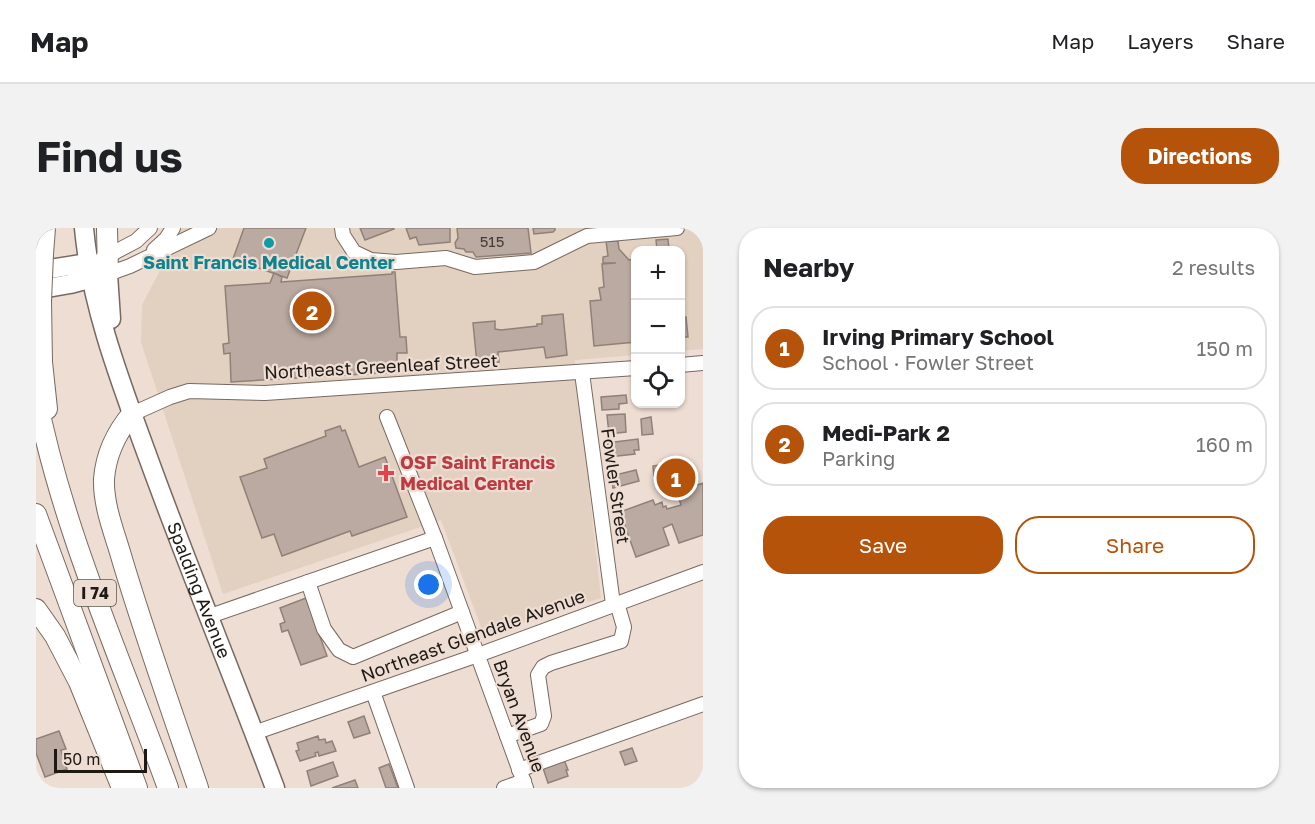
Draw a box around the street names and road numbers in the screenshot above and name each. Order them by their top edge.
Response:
street label: Northeast Greenleaf Street [264,349,498,383]
street label: Fowler Street [597,427,635,545]
street label: Spalding Avenue [163,519,236,661]
road number: I 74 [74,580,116,606]
street label: Northeast Glendale Avenue [358,584,588,686]
street label: Bryan Avenue [489,656,551,775]

